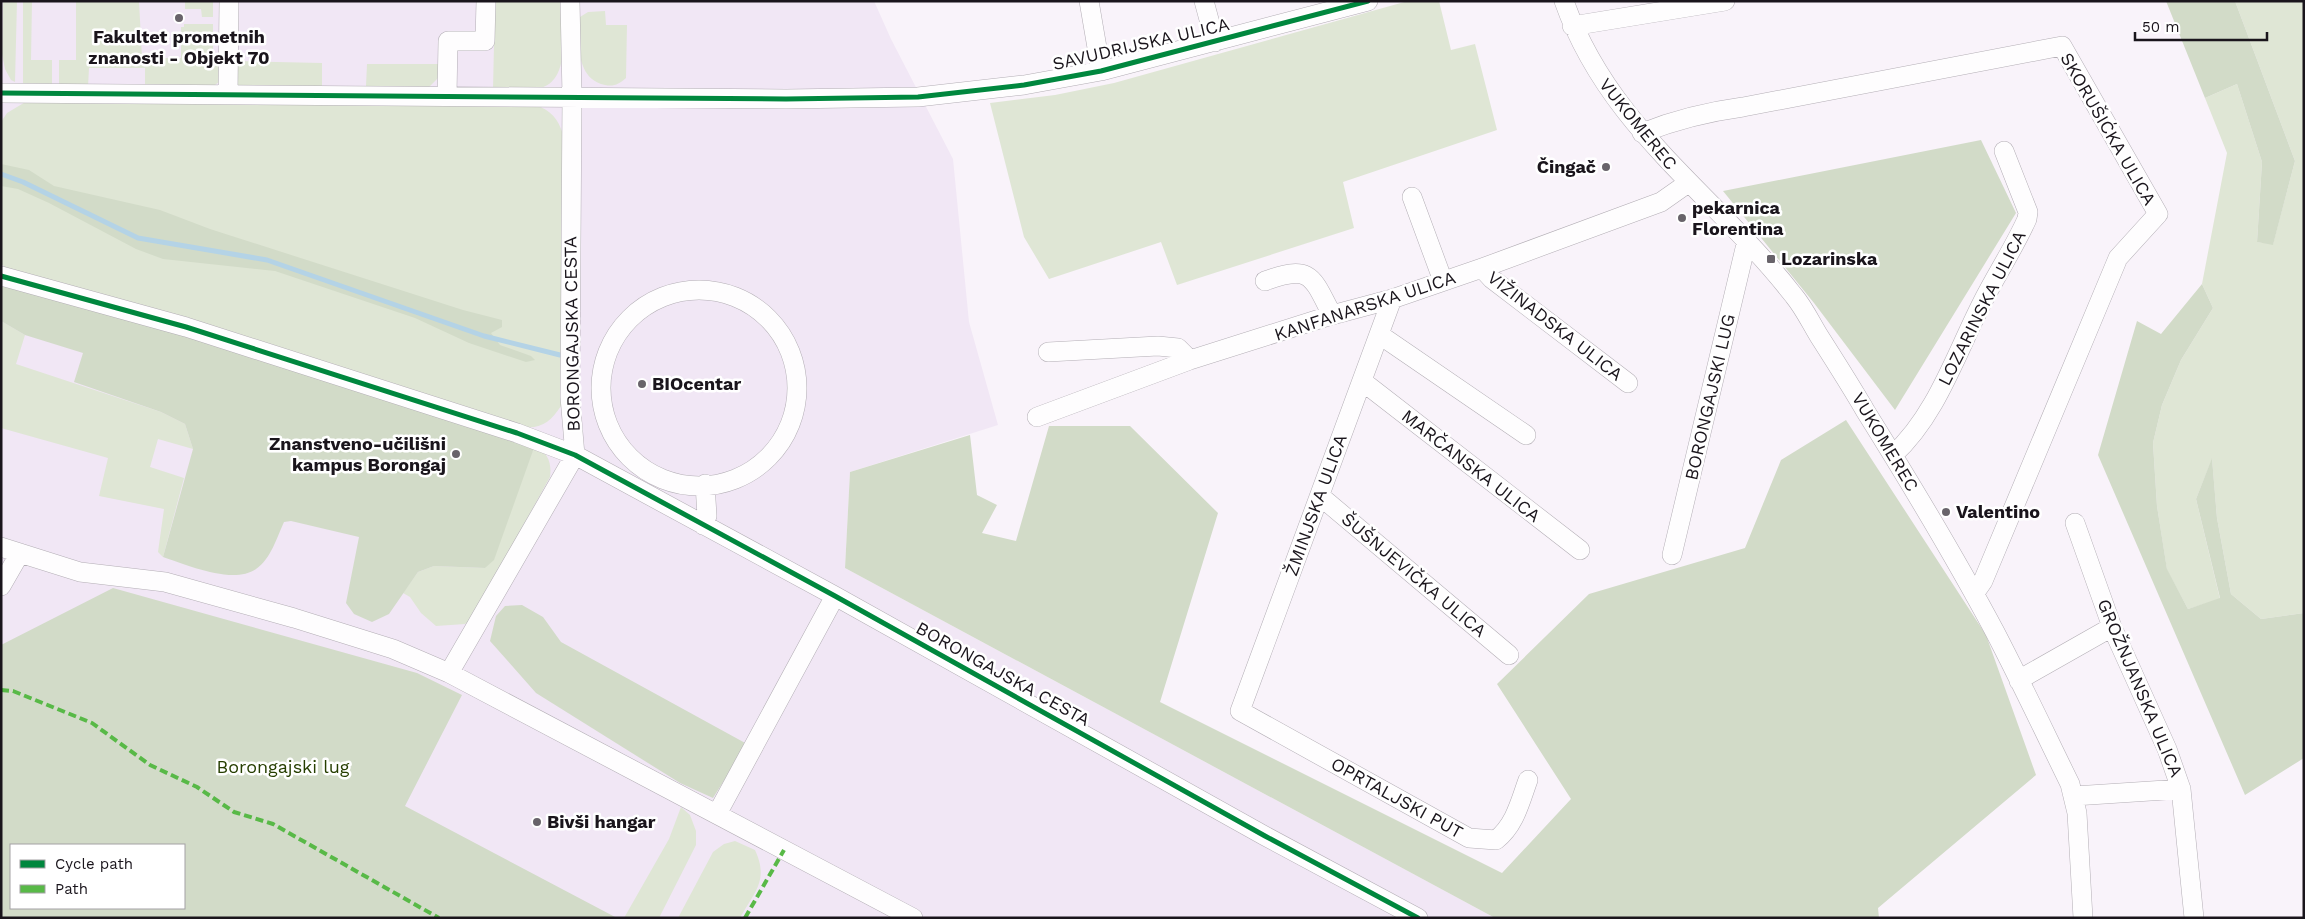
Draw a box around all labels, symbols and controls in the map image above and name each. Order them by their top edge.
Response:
scale bar [2135,10,2268,42]
marker: Fakultet prometnih znanosti - Objekt 70 [173,12,185,24]
street label: SAVUDRIJSKA ULICA [1050,13,1231,74]
text: 50 m [2142,18,2179,36]
place label: Fakultet prometnih znanosti - Objekt 70 [88,26,270,68]
street label: SKORUŠIĆKA ULICA [2056,49,2161,209]
street label: VUKOMEREC [1595,74,1682,174]
place label: Čingač [1537,156,1596,177]
marker: Čingač [1600,161,1612,173]
place label: pekarnica Florentina [1692,197,1784,239]
marker: pekarnica Florentina [1676,212,1688,224]
street label: LOZARINSKA ULICA [1933,227,2030,389]
street label: BORONGAJSKA CESTA [559,236,584,432]
place label: Lozarinska [1781,248,1878,269]
marker: Lozarinska [1765,253,1777,265]
street label: KANFANARSKA ULICA [1272,266,1458,345]
street label: VIŽINADSKA ULICA [1484,266,1627,385]
street label: BORONGAJSKI LUG [1680,312,1739,482]
place label: BIOcentar [652,373,741,394]
marker: BIOcentar [636,378,648,390]
street label: VUKOMEREC [1848,389,1923,495]
street label: MARČANSKA ULICA [1398,405,1545,526]
street label: ŽMINJSKA ULICA [1280,431,1351,579]
place label: Znanstveno-učilišni kampus Borongaj [269,433,446,475]
marker: Znanstveno-učilišni kampus Borongaj [450,448,462,460]
place label: Valentino [1956,501,2040,522]
marker: Valentino [1940,506,1952,518]
street label: ŠUŠNJEVIČKA ULICA [1338,508,1491,641]
street label: GROŽNJANSKA ULICA [2093,596,2188,780]
street label: BORONGAJSKA CESTA [913,617,1094,730]
street label: OPRTALJSKI PUT [1328,753,1467,843]
park label: Borongajski lug [217,756,350,777]
place label: Bivši hangar [547,811,656,832]
marker: Bivši hangar [531,816,543,828]
legend [10,844,185,909]
text: Cycle path [55,855,133,873]
text: Path [55,880,88,898]

